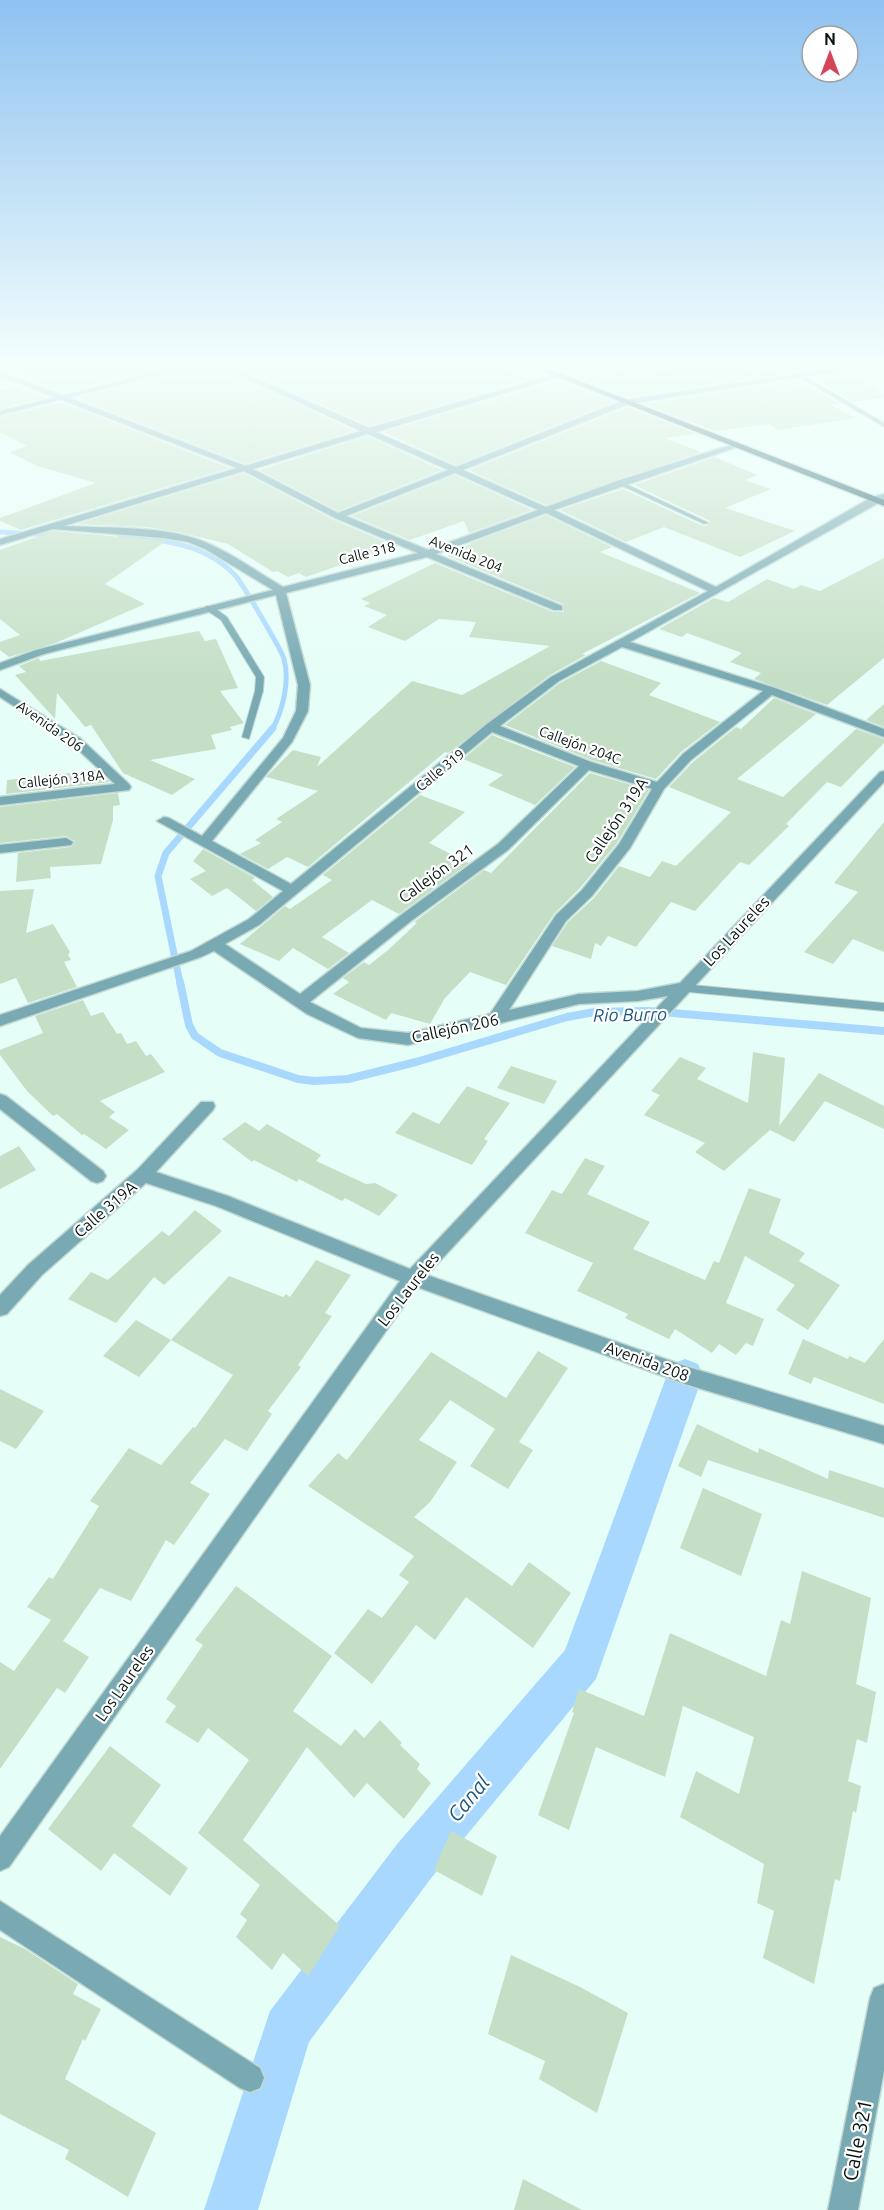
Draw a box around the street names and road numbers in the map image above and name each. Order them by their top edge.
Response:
street label: Avenida 204 [427,532,505,576]
street label: Calle 318 [337,538,397,568]
street label: Avenida 206 [14,697,86,755]
street label: Callejón 204C [537,723,623,767]
street label: Calle 319 [413,746,467,794]
street label: Callejón 318A [17,767,105,791]
street label: Callejón 319A [581,774,651,866]
street label: Callejón 321 [395,840,477,906]
street label: Los Laureles [699,892,773,969]
street label: Callejón 206 [410,1010,500,1046]
street label: Calle 319A [70,1177,140,1241]
street label: Los Laureles [374,1249,442,1329]
street label: Avenida 208 [603,1337,691,1385]
street label: Los Laureles [91,1642,157,1724]
street label: Calle 321 [838,2097,876,2183]

